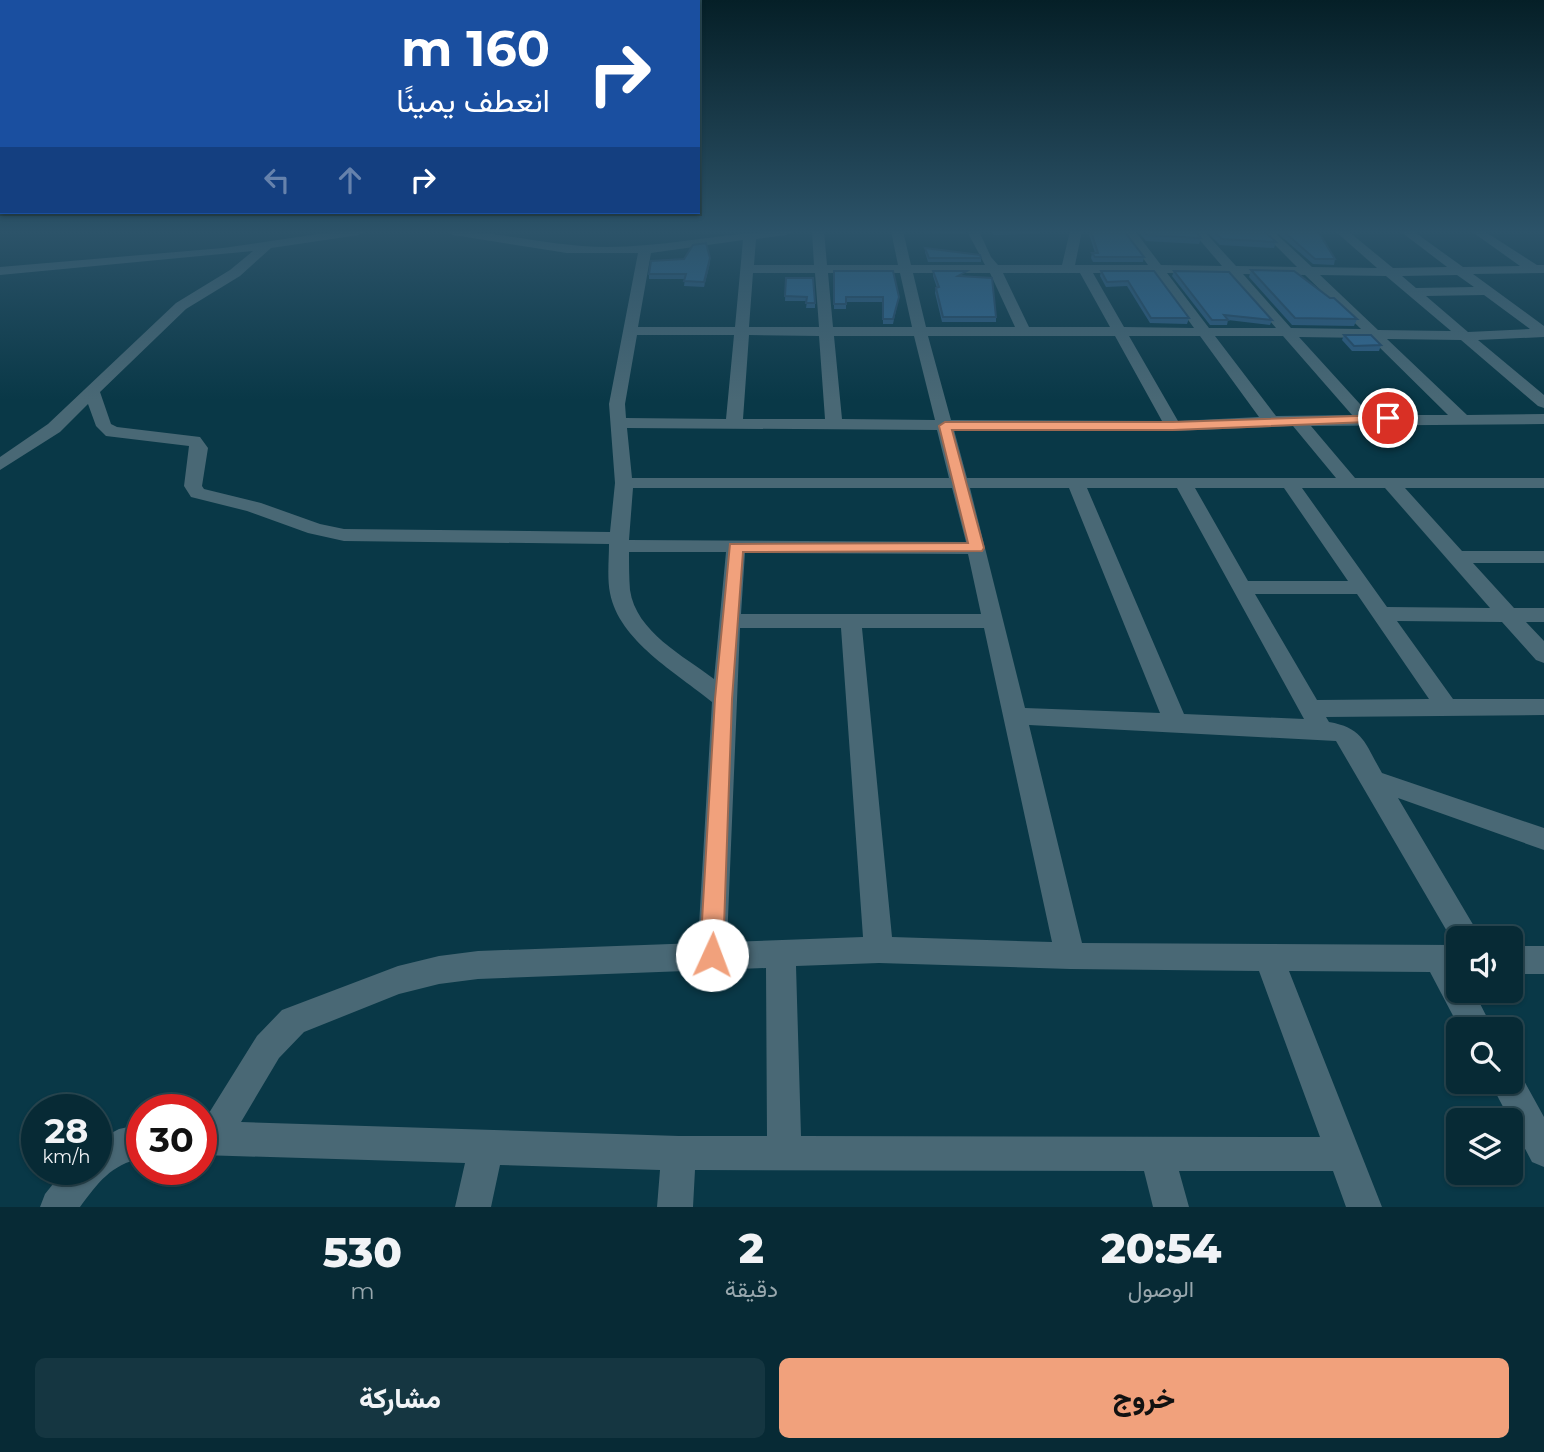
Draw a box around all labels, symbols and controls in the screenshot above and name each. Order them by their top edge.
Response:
text: 160 m [401,19,550,78]
icon: right [574,28,665,119]
text: انعطف يمينًا [396,81,550,120]
icon: left [258,161,296,199]
icon: ahead [331,161,369,199]
icon: right [404,161,442,199]
pin [1358,388,1418,448]
icon: arrive [1369,399,1407,437]
position arrow [675,918,749,992]
map controls [1446,926,1523,1185]
button: sound [1446,926,1523,1003]
button: search [1446,1017,1523,1094]
speed limit sign: 30 [126,1094,217,1185]
button: layers [1446,1108,1523,1185]
text: 28 [45,1109,88,1152]
text: km/h [42,1146,91,1168]
text: 2 [739,1222,764,1274]
text: 20:54 [1101,1222,1221,1274]
text: 530 [323,1226,402,1278]
text: دقيقة [725,1275,778,1303]
text: الوصول [1128,1275,1194,1303]
text: m [350,1277,375,1305]
button: مشاركة [35,1358,765,1438]
button: خروج [779,1358,1509,1438]

